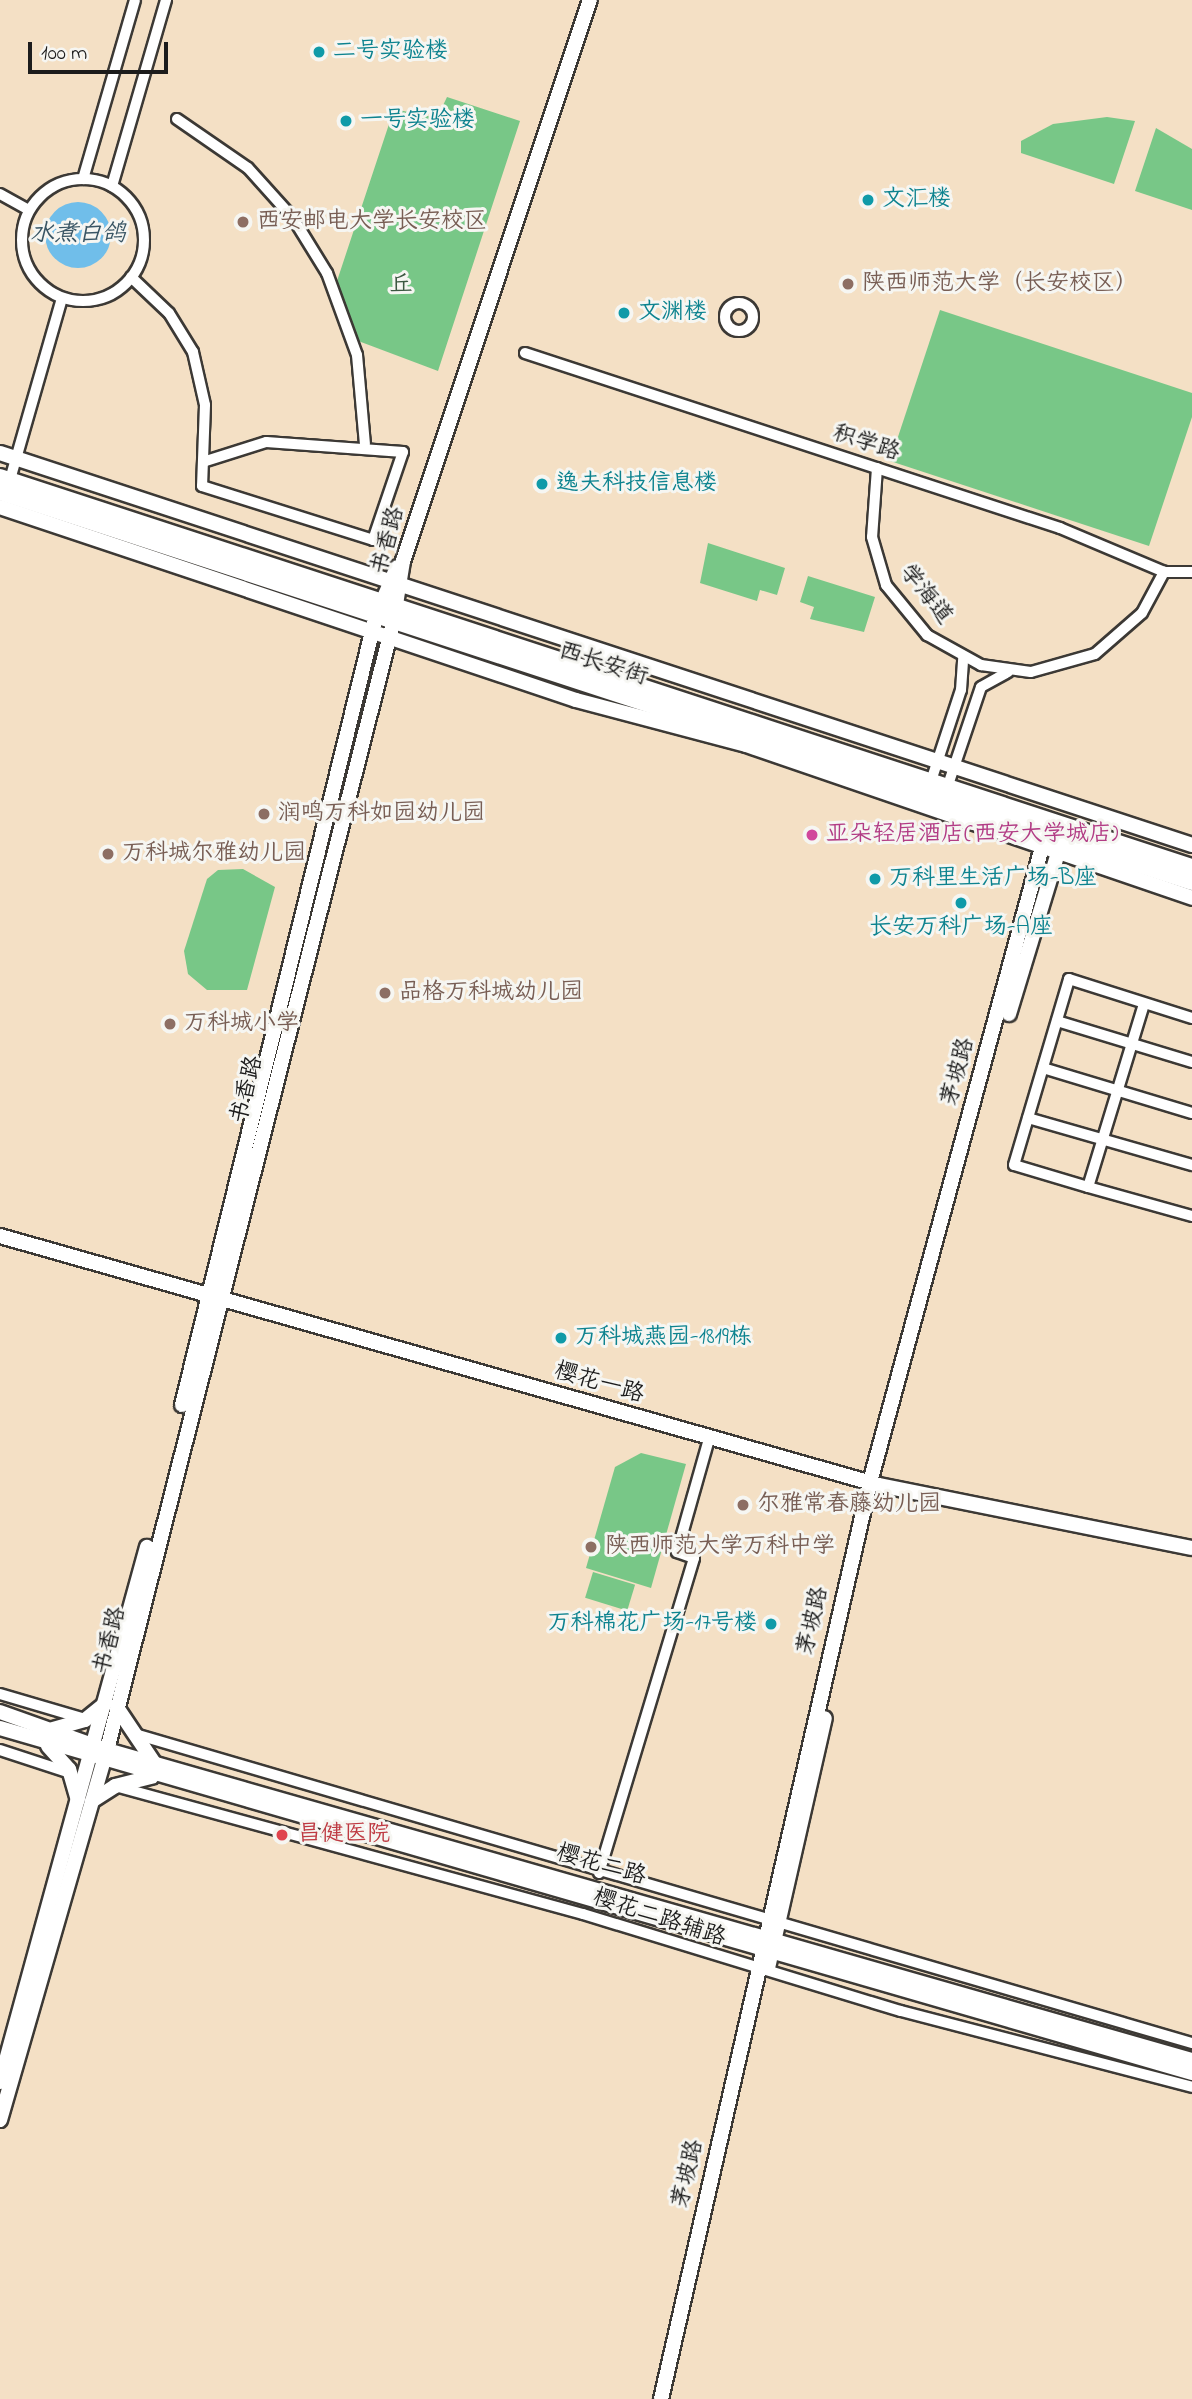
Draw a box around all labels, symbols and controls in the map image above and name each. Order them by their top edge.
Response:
scale bar [32,28,172,72]
place label: 二号实验楼 [333,38,448,66]
text: 100 m [41,39,87,69]
marker: 二号实验楼 [311,44,327,60]
place label: 一号实验楼 [360,107,475,135]
marker: 一号实验楼 [338,113,354,129]
place label: 文汇楼 [882,186,951,214]
marker: 文汇楼 [860,192,876,208]
place label: 西安邮电大学长安校区 [257,208,487,236]
marker: 西安邮电大学长安校区 [235,214,251,230]
water label: 水煮白鸽 [30,221,126,249]
place label: 陕西师范大学（长安校区） [862,270,1138,298]
park label: 丘 [390,272,412,300]
marker: 陕西师范大学（长安校区） [840,276,856,292]
place label: 文渊楼 [638,299,707,327]
marker: 文渊楼 [616,305,632,321]
street label: 积学路 [829,420,903,468]
place label: 逸夫科技信息楼 [556,470,717,498]
marker: 逸夫科技信息楼 [534,476,550,492]
street label: 书香路 [367,504,411,578]
street label: 学海道 [893,560,957,630]
street label: 西长安街 [555,638,651,692]
place label: 润鸣万科如园幼儿园 [278,800,485,828]
marker: 润鸣万科如园幼儿园 [256,806,272,822]
place label: 亚朵轻居酒店(西安大学城店) [826,821,1118,849]
marker: 亚朵轻居酒店(西安大学城店) [804,827,820,843]
place label: 万科城尔雅幼儿园 [122,840,306,868]
marker: 万科城尔雅幼儿园 [100,846,116,862]
place label: 万科里生活广场-B座 [889,865,1097,893]
marker: 万科里生活广场-B座 [867,871,883,887]
marker: 长安万科广场-A座 [953,895,969,911]
place label: 长安万科广场-A座 [869,914,1053,942]
place label: 品格万科城幼儿园 [399,979,583,1007]
marker: 品格万科城幼儿园 [377,985,393,1001]
place label: 万科城小学 [184,1010,299,1038]
marker: 万科城小学 [162,1016,178,1032]
street label: 茅坡路 [937,1035,981,1109]
street label: 书香路 [226,1053,270,1127]
place label: 万科城燕园-1819栋 [575,1324,752,1352]
marker: 万科城燕园-1819栋 [553,1330,569,1346]
street label: 樱花一路 [551,1358,647,1410]
place label: 尔雅常春藤幼儿园 [757,1491,941,1519]
marker: 尔雅常春藤幼儿园 [735,1497,751,1513]
place label: 陕西师范大学万科中学 [605,1533,835,1561]
marker: 陕西师范大学万科中学 [583,1539,599,1555]
street label: 茅坡路 [793,1584,835,1658]
street label: 书香路 [89,1604,133,1678]
place label: 万科棉花广场-17号楼 [548,1610,757,1638]
marker: 万科棉花广场-17号楼 [763,1616,779,1632]
place label: 昌健医院 [298,1821,390,1849]
marker: 昌健医院 [272,1825,292,1845]
street label: 樱花二路 [553,1840,649,1892]
street label: 樱花二路辅路 [589,1885,729,1953]
street label: 茅坡路 [668,2137,710,2211]

